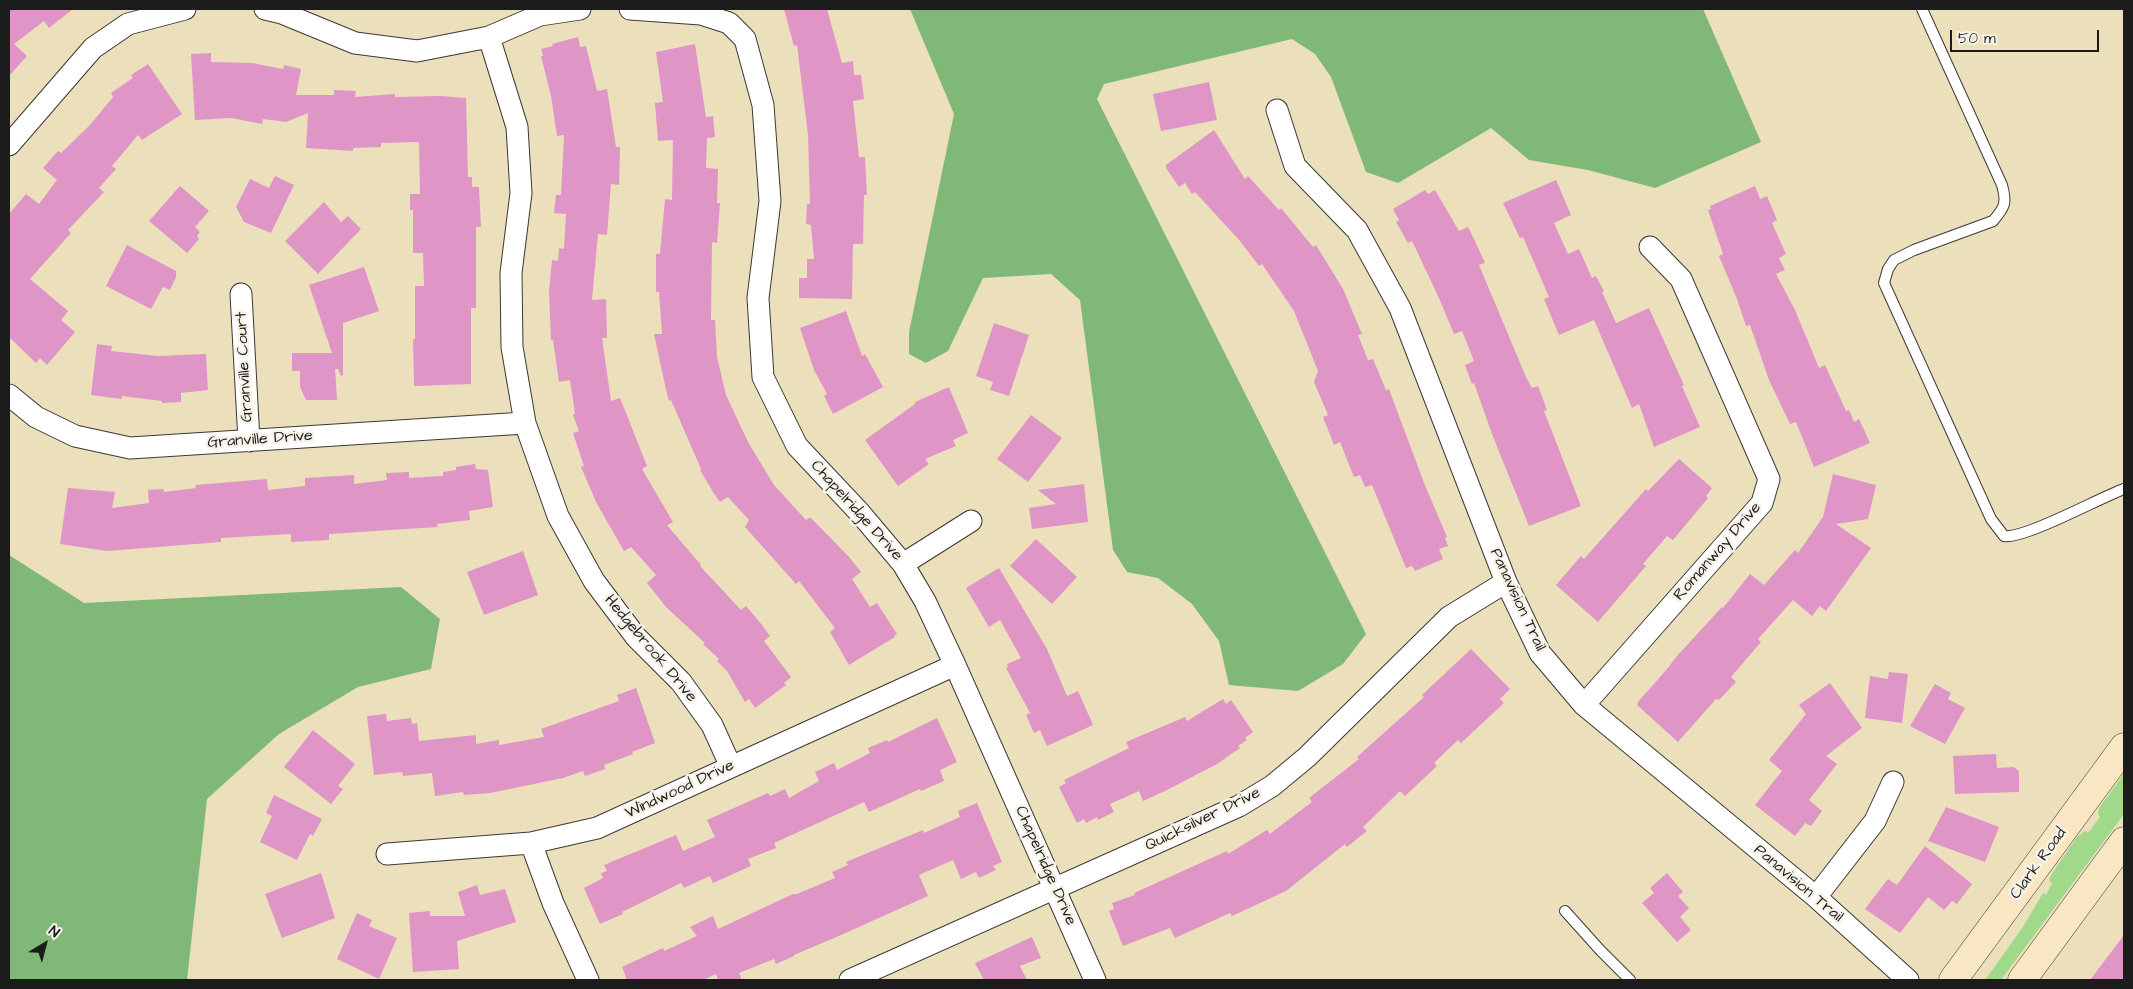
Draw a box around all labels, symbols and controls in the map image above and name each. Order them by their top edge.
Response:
scale bar [1953,20,2102,52]
text: 50 m [1958,28,1996,49]
street label: Granville Court [233,311,257,423]
street label: Granville Drive [207,427,313,453]
street label: Chapelridge Drive [806,457,906,565]
street label: Romanway Drive [1670,499,1766,605]
street label: Panavision Trail [1485,546,1549,654]
street label: Hedgebrook Drive [600,591,700,707]
street label: Windwood Drive [623,756,737,824]
street label: Quicksilver Drive [1142,784,1264,856]
street label: Chapelridge Drive [1010,803,1080,929]
street label: Clark Road [2007,824,2071,904]
street label: Panavision Trail [1749,841,1847,927]
north arrow [20,919,70,969]
text: N [45,921,64,943]

